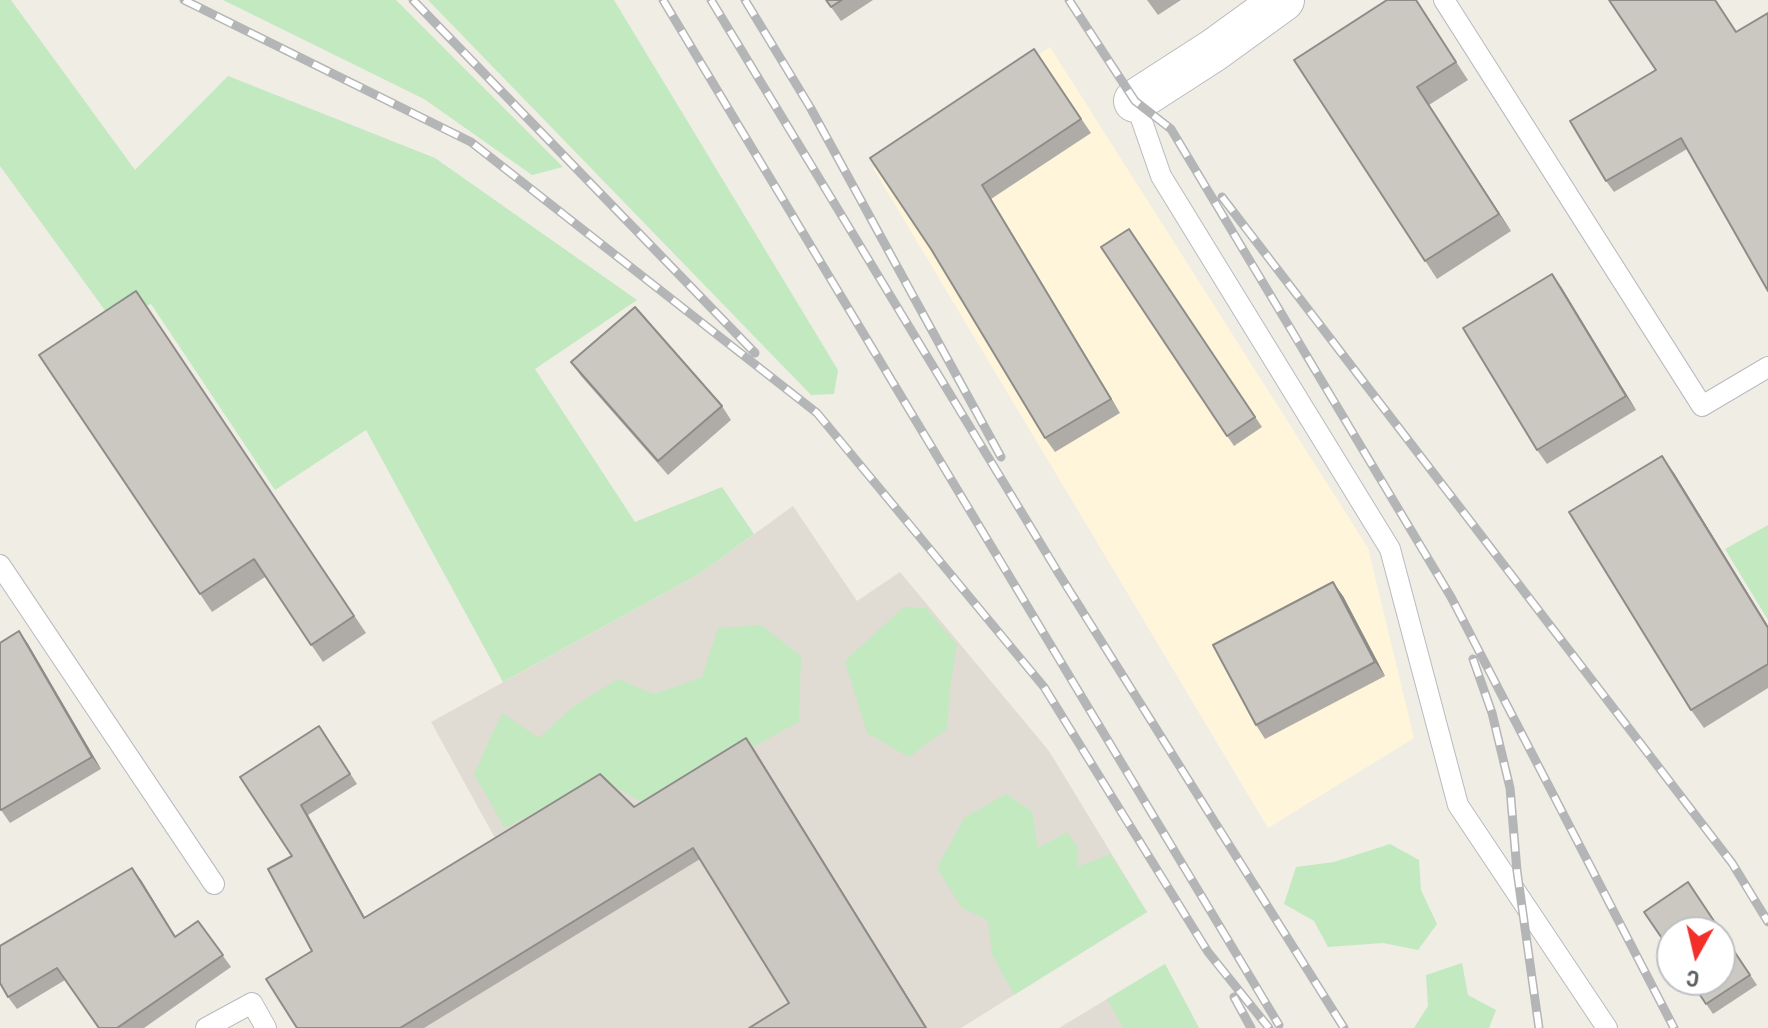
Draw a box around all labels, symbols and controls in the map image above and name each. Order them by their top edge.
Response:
north arrow [1656,916,1736,996]
text: С [1685,965,1701,992]

